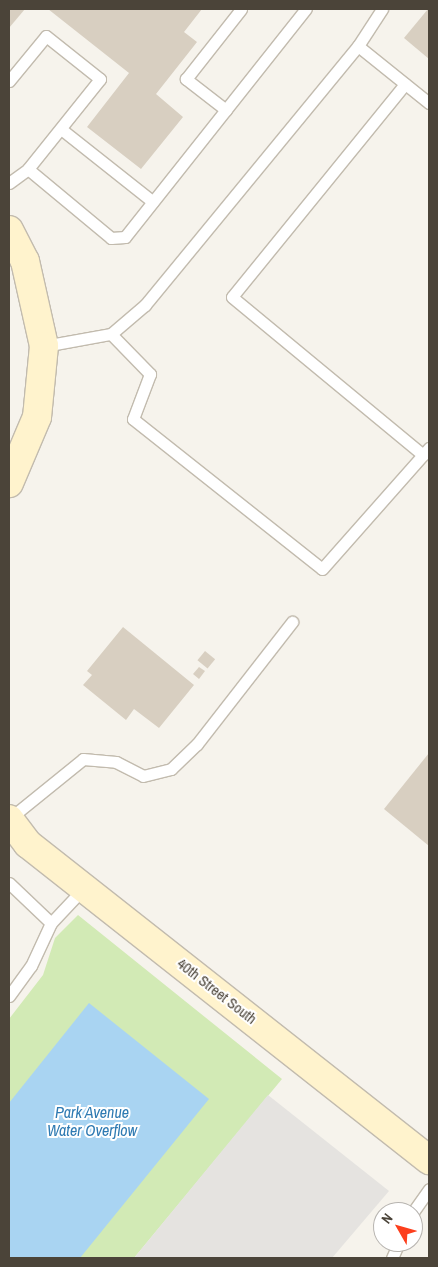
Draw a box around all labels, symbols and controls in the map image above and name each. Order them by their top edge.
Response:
street label: 40th Street South [174,954,260,1028]
water label: Park Avenue Water Overflow [47,1102,137,1140]
north arrow [373,1202,423,1252]
text: N [377,1210,397,1227]

